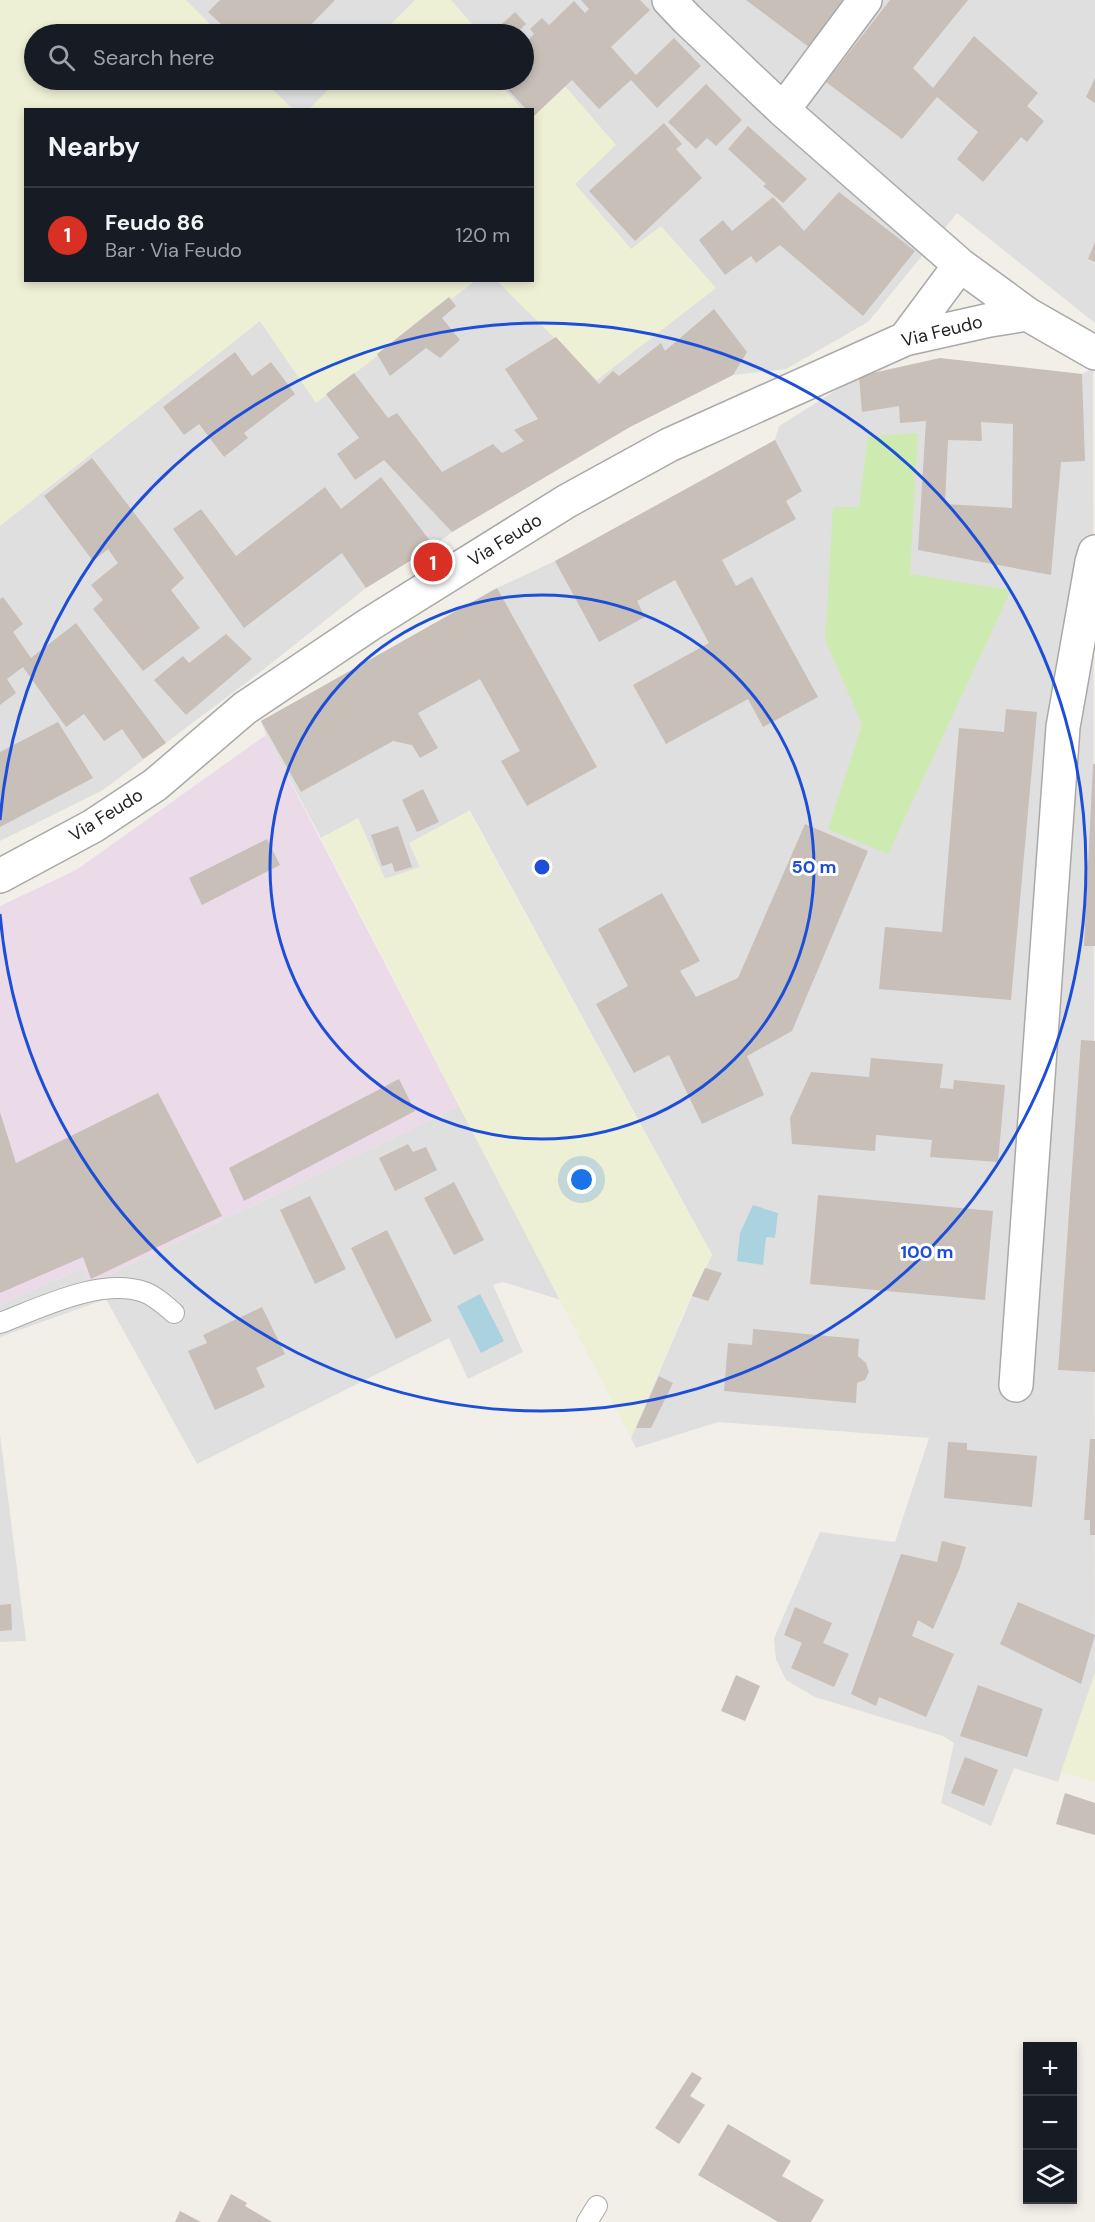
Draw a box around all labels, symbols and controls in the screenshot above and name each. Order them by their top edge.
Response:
search box [24,24,534,90]
icon: search [45,41,78,74]
text: Search here [93,43,214,72]
text: Nearby [48,130,140,164]
text: Feudo 86 [105,208,204,237]
text: 1 [64,222,71,248]
text: 120 m [456,222,510,248]
text: Bar · Via Feudo [105,237,242,263]
street label: Via Feudo [899,309,985,353]
street label: Via Feudo [464,508,546,572]
pin: 1 [414,540,452,584]
street label: Via Feudo [65,783,147,847]
text: 50 m [791,855,837,879]
centre of rings [532,857,552,877]
your location [567,1165,596,1194]
text: 100 m [900,1240,954,1264]
map controls [1023,2042,1077,2204]
button: + [1023,2042,1077,2096]
button: − [1023,2096,1077,2150]
button: layers [1023,2150,1077,2204]

